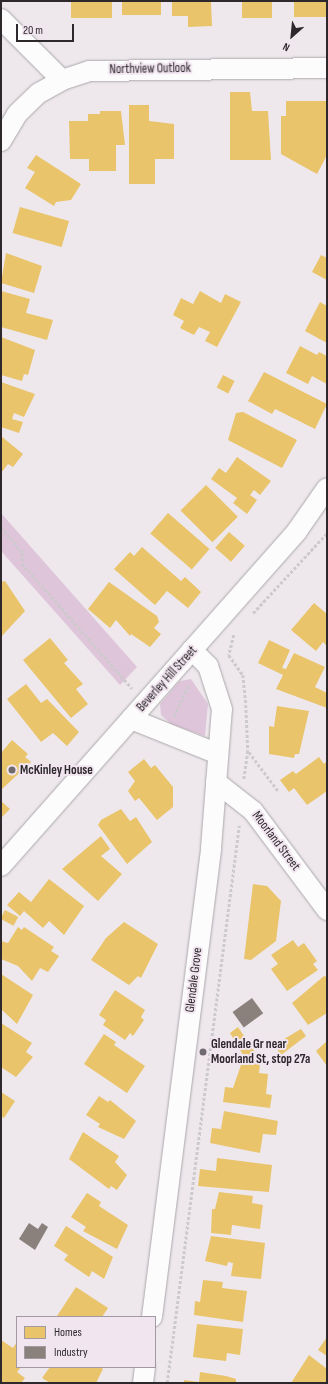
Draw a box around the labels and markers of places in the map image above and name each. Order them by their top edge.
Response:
place label: McKinley House [20,762,93,778]
marker: McKinley House [7,765,17,775]
place label: Glendale Gr near Moorland St, stop 27a [211,1037,310,1068]
marker: Glendale Gr near Moorland St, stop 27a [198,1047,208,1057]

